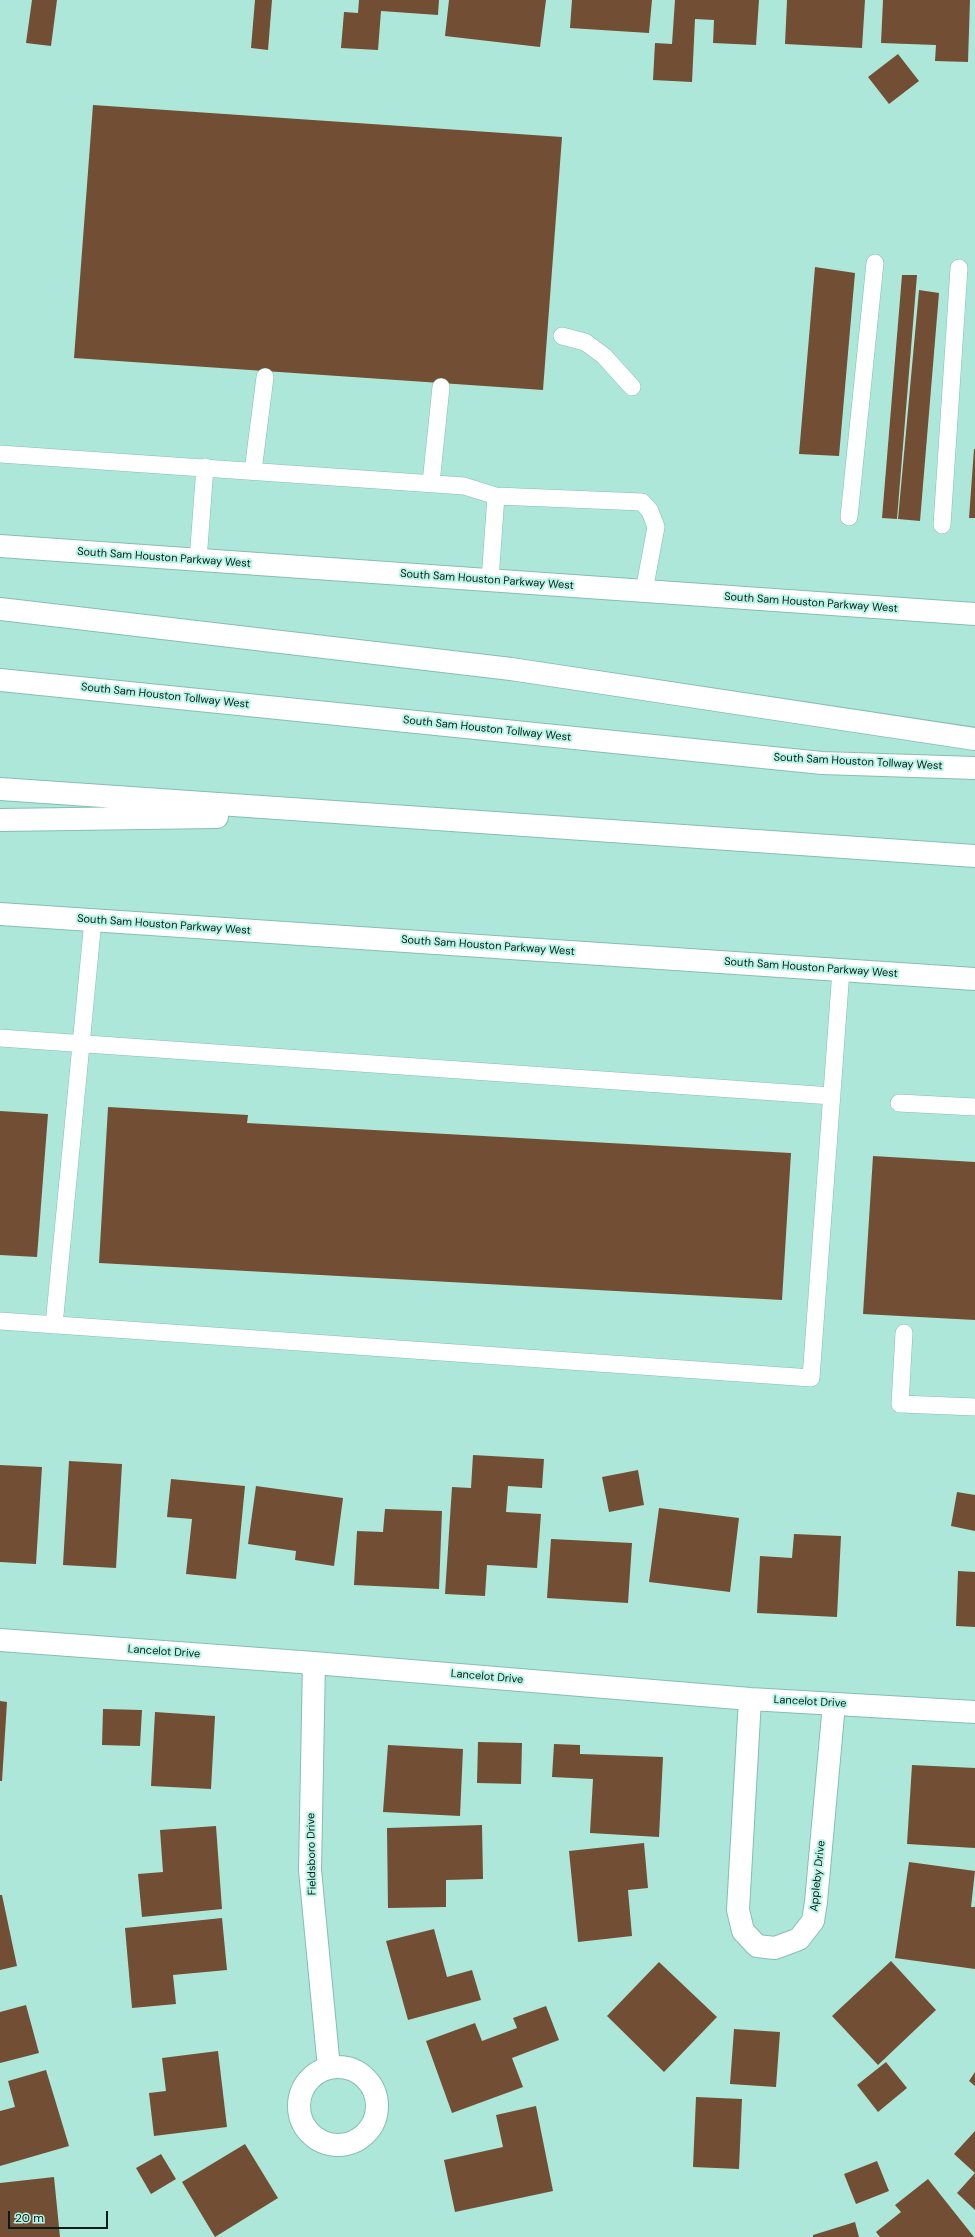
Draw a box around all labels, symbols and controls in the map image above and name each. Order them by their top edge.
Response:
street label: South Sam Houston Parkway West [77,545,251,571]
street label: South Sam Houston Parkway West [400,567,574,593]
street label: South Sam Houston Parkway West [724,590,898,616]
street label: South Sam Houston Tollway West [80,681,250,711]
street label: South Sam Houston Tollway West [402,714,572,744]
street label: South Sam Houston Tollway West [773,751,943,773]
street label: South Sam Houston Parkway West [77,912,251,938]
street label: South Sam Houston Parkway West [401,933,575,959]
street label: South Sam Houston Parkway West [724,955,898,981]
street label: Lancelot Drive [127,1643,201,1661]
street label: Lancelot Drive [450,1667,524,1687]
street label: Lancelot Drive [773,1694,847,1710]
street label: Fieldsboro Drive [305,1813,319,1895]
street label: Appleby Drive [808,1840,828,1912]
scale bar [10,2203,110,2229]
text: 20 m [15,2210,44,2226]

